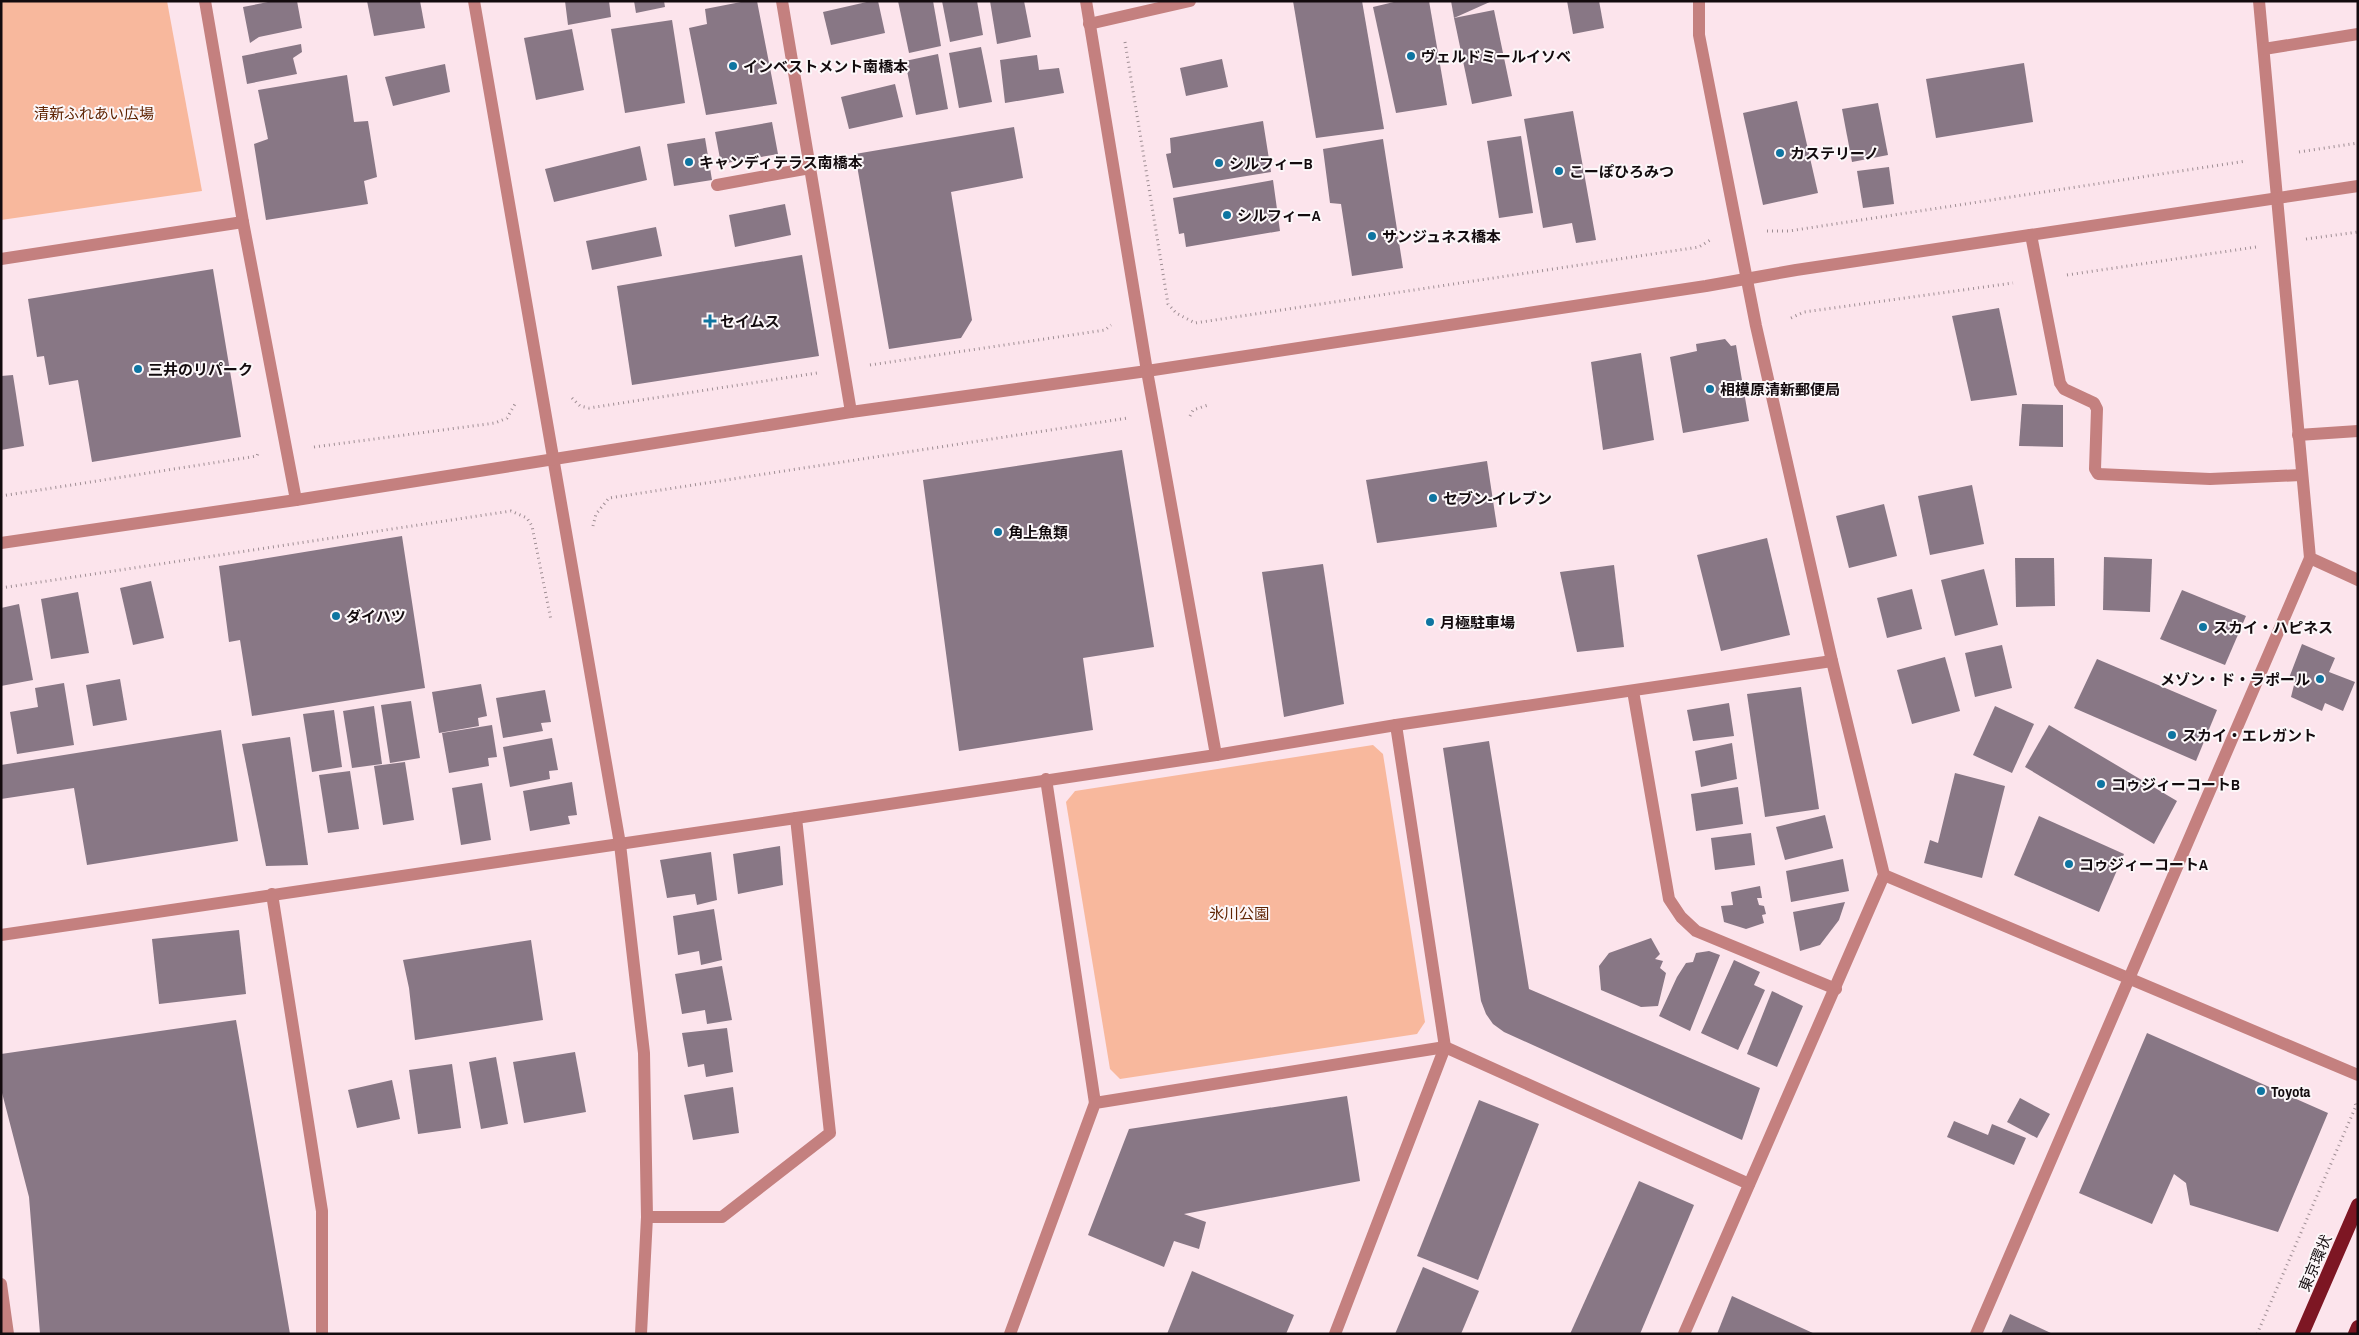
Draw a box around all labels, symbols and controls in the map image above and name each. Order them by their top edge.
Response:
place label: ヴェルドミールイソベ [1421,46,1571,67]
marker: ヴェルドミールイソベ [1405,50,1417,62]
place label: インベストメント南橋本 [743,56,908,77]
marker: インベストメント南橋本 [727,60,739,72]
park label: 清新ふれあい広場 [34,103,154,124]
place label: カステリーノ [1790,143,1879,164]
marker: カステリーノ [1774,147,1786,159]
place label: キャンディテラス南橋本 [699,152,863,173]
place label: シルフィーB [1229,153,1313,174]
marker: キャンディテラス南橋本 [683,156,695,168]
marker: シルフィーB [1213,157,1225,169]
place label: こーぽひろみつ [1569,161,1674,182]
marker: こーぽひろみつ [1553,165,1565,177]
place label: シルフィーA [1237,205,1321,226]
marker: シルフィーA [1221,209,1233,221]
place label: サンジュネス橋本 [1382,226,1501,247]
marker: サンジュネス橋本 [1366,230,1378,242]
place label: セイムス [720,311,780,332]
marker: セイムス [704,315,716,327]
place label: 三井のリパーク [148,359,253,380]
marker: 三井のリパーク [132,363,144,375]
place label: 相模原清新郵便局 [1720,379,1840,400]
marker: 相模原清新郵便局 [1704,383,1716,395]
place label: セブン-イレブン [1443,488,1552,509]
marker: セブン-イレブン [1427,492,1439,504]
place label: 角上魚類 [1008,522,1068,543]
marker: 角上魚類 [992,526,1004,538]
place label: ダイハツ [346,606,406,627]
marker: ダイハツ [330,610,342,622]
place label: 月極駐車場 [1440,612,1515,633]
marker: 月極駐車場 [1424,616,1436,628]
place label: スカイ・ハピネス [2213,617,2333,638]
marker: スカイ・ハピネス [2197,621,2209,633]
place label: メゾン・ド・ラポール [2160,669,2310,690]
marker: メゾン・ド・ラポール [2314,673,2326,685]
place label: スカイ・エレガント [2182,725,2317,746]
marker: スカイ・エレガント [2166,729,2178,741]
place label: コゥジィーコートB [2111,774,2240,795]
marker: コゥジィーコートB [2095,778,2107,790]
place label: コゥジィーコートA [2079,854,2208,875]
marker: コゥジィーコートA [2063,858,2075,870]
park label: 氷川公園 [1209,903,1269,924]
place label: Toyota [2271,1081,2311,1102]
marker: Toyota [2255,1085,2267,1097]
street label: 東京環状 [2294,1231,2336,1295]

